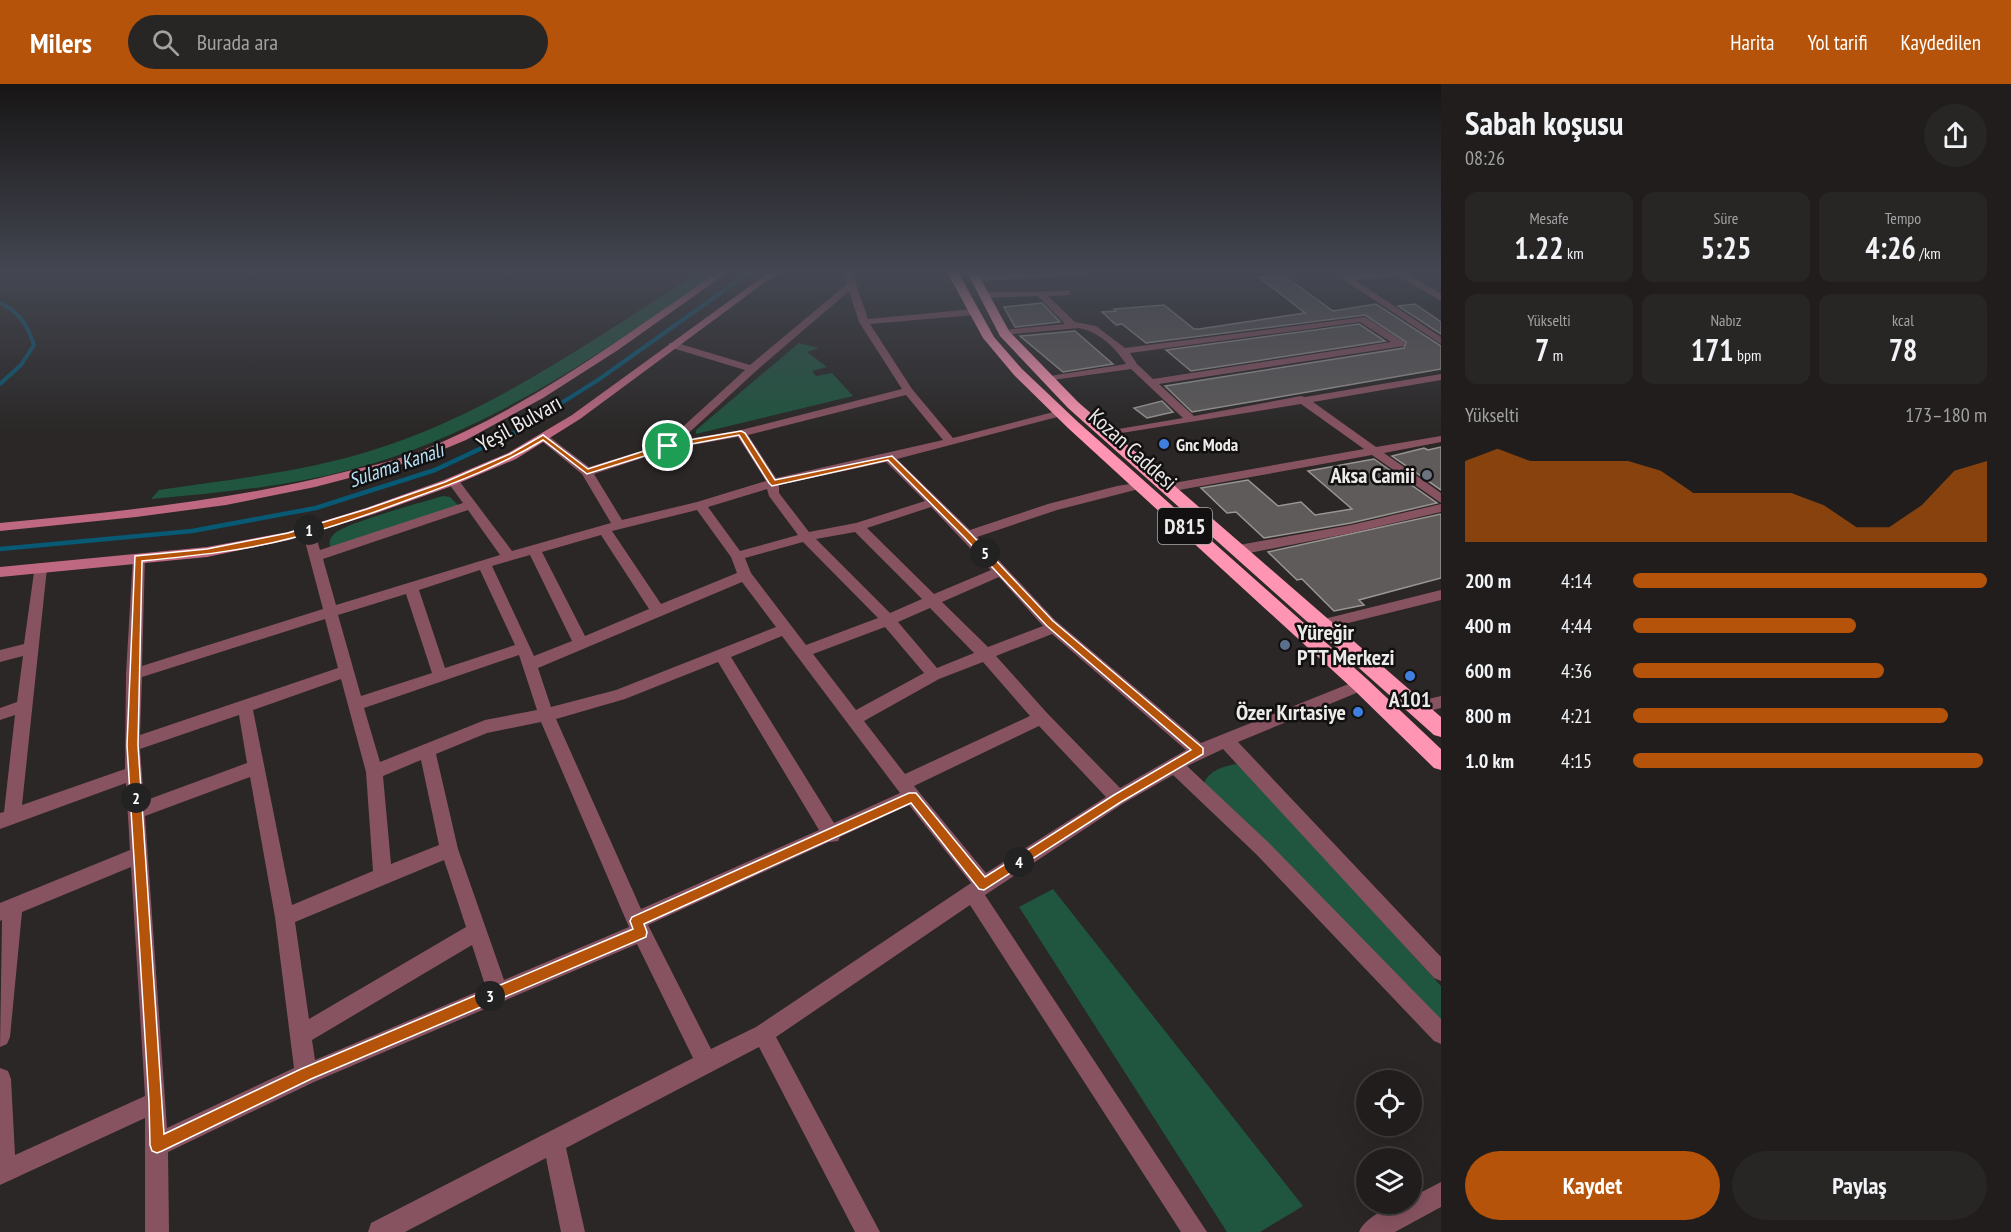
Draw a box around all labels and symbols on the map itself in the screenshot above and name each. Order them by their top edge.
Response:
street label: Yeşil Bulvarı [472,388,566,458]
street label: Kozan Caddesi [1083,402,1183,496]
pin [642,420,693,471]
place label: Gnc Moda [1176,433,1238,456]
water label: Sulama Kanalı [345,436,448,493]
marker: Gnc Moda [1157,437,1171,451]
place label: Aksa Camii [1329,461,1415,489]
marker: Aksa Camii [1420,468,1434,482]
road number: D815 [1158,508,1212,544]
pin: 1 [294,515,324,545]
pin: 5 [970,538,1000,568]
place label: Yüreğir PTT Merkezi [1296,618,1395,671]
marker: Yüreğir PTT Merkezi [1278,638,1292,652]
marker: A101 [1403,669,1417,683]
place label: A101 [1388,685,1431,713]
place label: Özer Kırtasiye [1236,698,1346,726]
marker: Özer Kırtasiye [1351,705,1365,719]
pin: 2 [121,783,151,813]
pin: 4 [1004,847,1034,877]
pin: 3 [475,981,505,1011]

